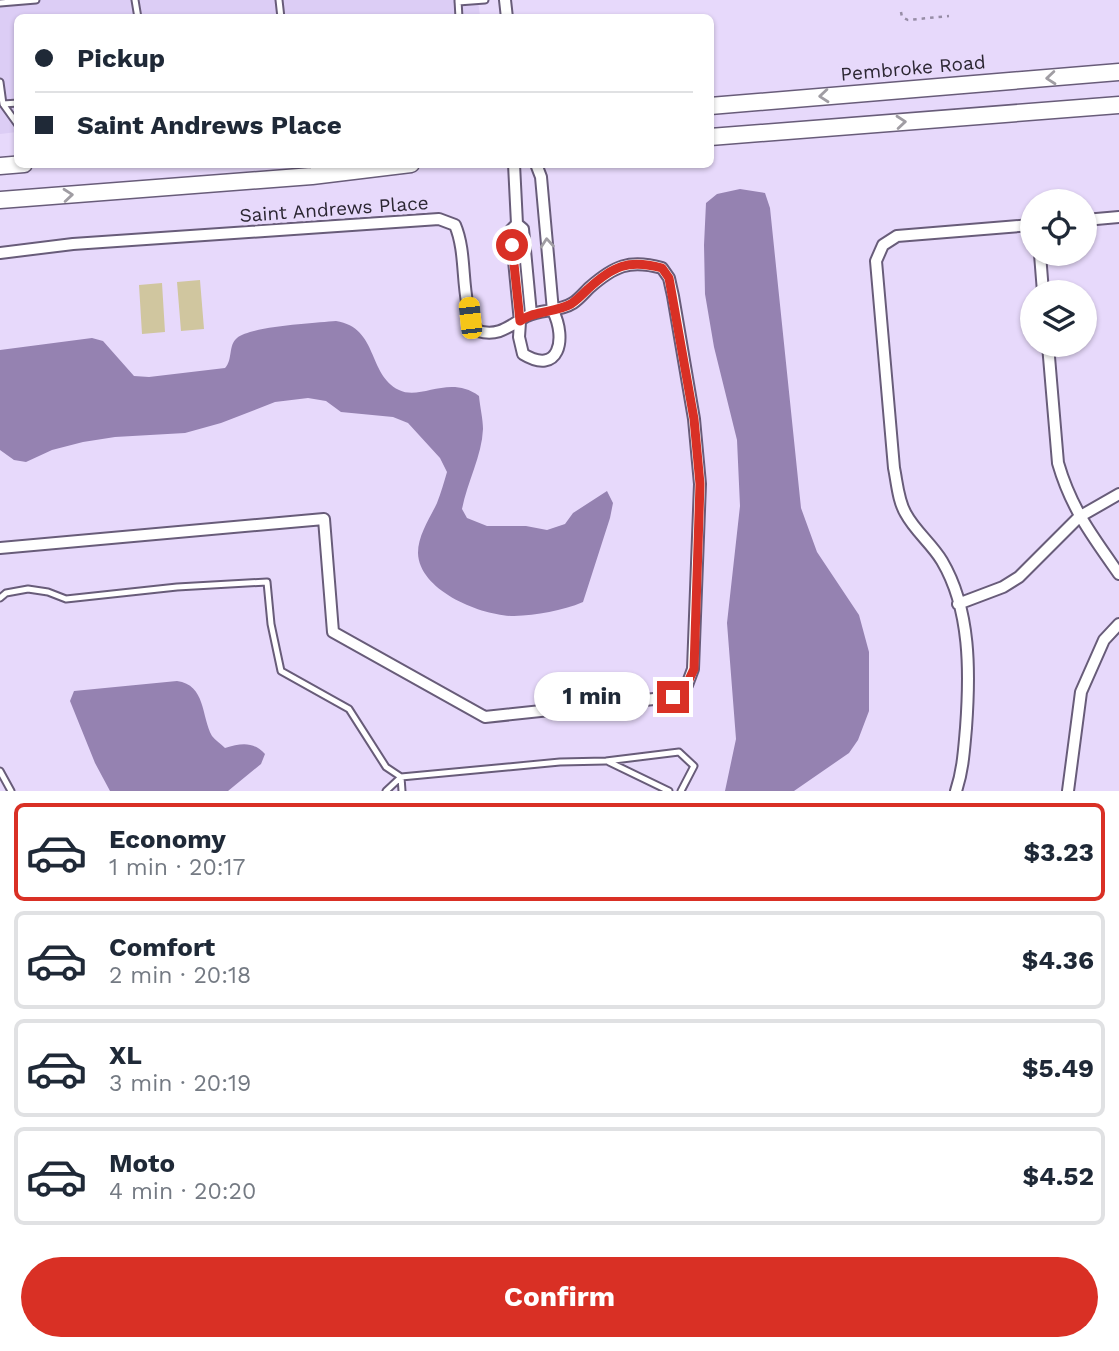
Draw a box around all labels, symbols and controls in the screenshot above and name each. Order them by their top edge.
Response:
text: Pickup [77,43,165,73]
street label: Pembroke Road [840,50,986,86]
one-way arrow [1045,70,1056,85]
one-way arrow [818,88,829,103]
text: Saint Andrews Place [77,110,342,140]
one-way arrow [895,115,906,130]
one-way arrow [63,188,74,203]
map controls [1020,189,1097,357]
button: locate [1020,189,1097,266]
street label: Saint Andrews Place [239,191,429,227]
route start [496,229,528,261]
one-way arrow [540,238,555,249]
button: layers [1020,280,1097,357]
car [458,296,483,340]
callout: 1 min [533,672,648,722]
route end [657,681,689,713]
text: 1 min [562,683,622,710]
icon: car [25,821,88,884]
text: Economy [109,824,226,854]
text: $3.23 [1023,837,1094,867]
text: 1 min · 20:17 [109,854,245,881]
icon: car [25,929,88,992]
text: Comfort [109,932,215,962]
text: $4.36 [1022,945,1094,975]
text: 2 min · 20:18 [109,962,251,989]
icon: car [25,1037,88,1100]
text: XL [109,1040,142,1070]
text: $5.49 [1022,1053,1094,1083]
text: 3 min · 20:19 [109,1070,251,1097]
icon: car [25,1145,88,1208]
text: Moto [109,1148,175,1178]
text: $4.52 [1022,1161,1094,1191]
text: 4 min · 20:20 [109,1178,256,1205]
button: Confirm [21,1257,1098,1337]

